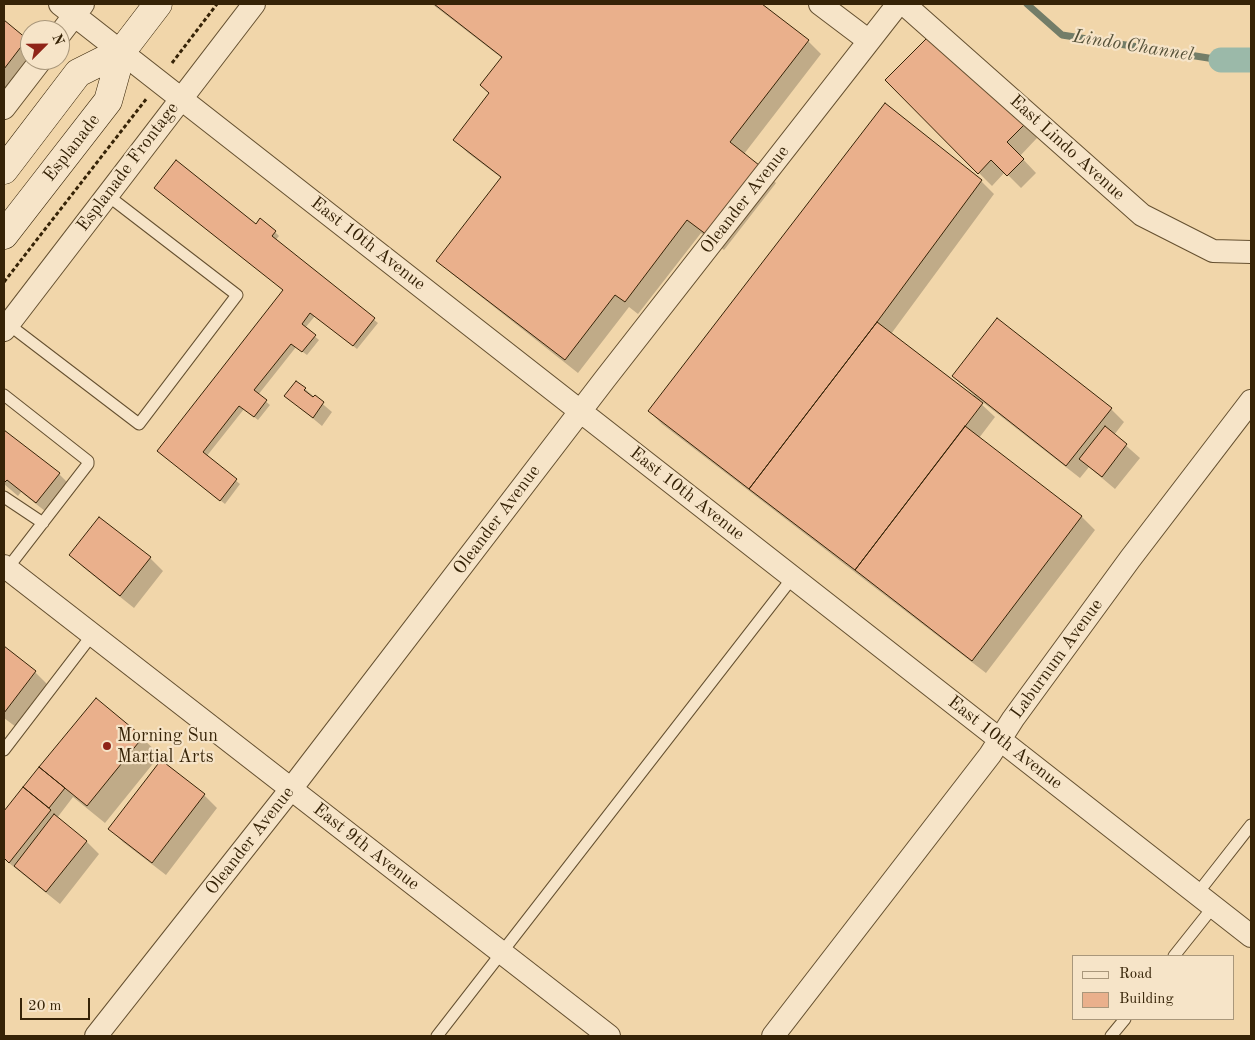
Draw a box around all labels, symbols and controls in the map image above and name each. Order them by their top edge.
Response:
north arrow [20,20,70,70]
water label: Lindo Channel [1071,25,1195,67]
text: N [49,32,66,47]
street label: East Lindo Avenue [1005,91,1129,205]
street label: Esplanade Frontage [72,98,184,236]
street label: Esplanade [39,110,105,186]
street label: Oleander Avenue [696,141,794,259]
street label: East 10th Avenue [306,193,430,295]
street label: East 10th Avenue [625,443,749,545]
street label: Oleander Avenue [449,461,545,579]
street label: Laburnum Avenue [1006,595,1108,723]
street label: East 10th Avenue [943,692,1067,794]
place label: Morning Sun Martial Arts [117,725,218,768]
marker: Morning Sun Martial Arts [101,740,113,752]
street label: Oleander Avenue [201,782,299,900]
street label: East 9th Avenue [308,799,424,895]
legend [1072,955,1235,1020]
text: Road [1119,967,1152,982]
scale bar [22,988,92,1020]
text: Building [1119,992,1174,1007]
text: 20 m [28,999,62,1014]

